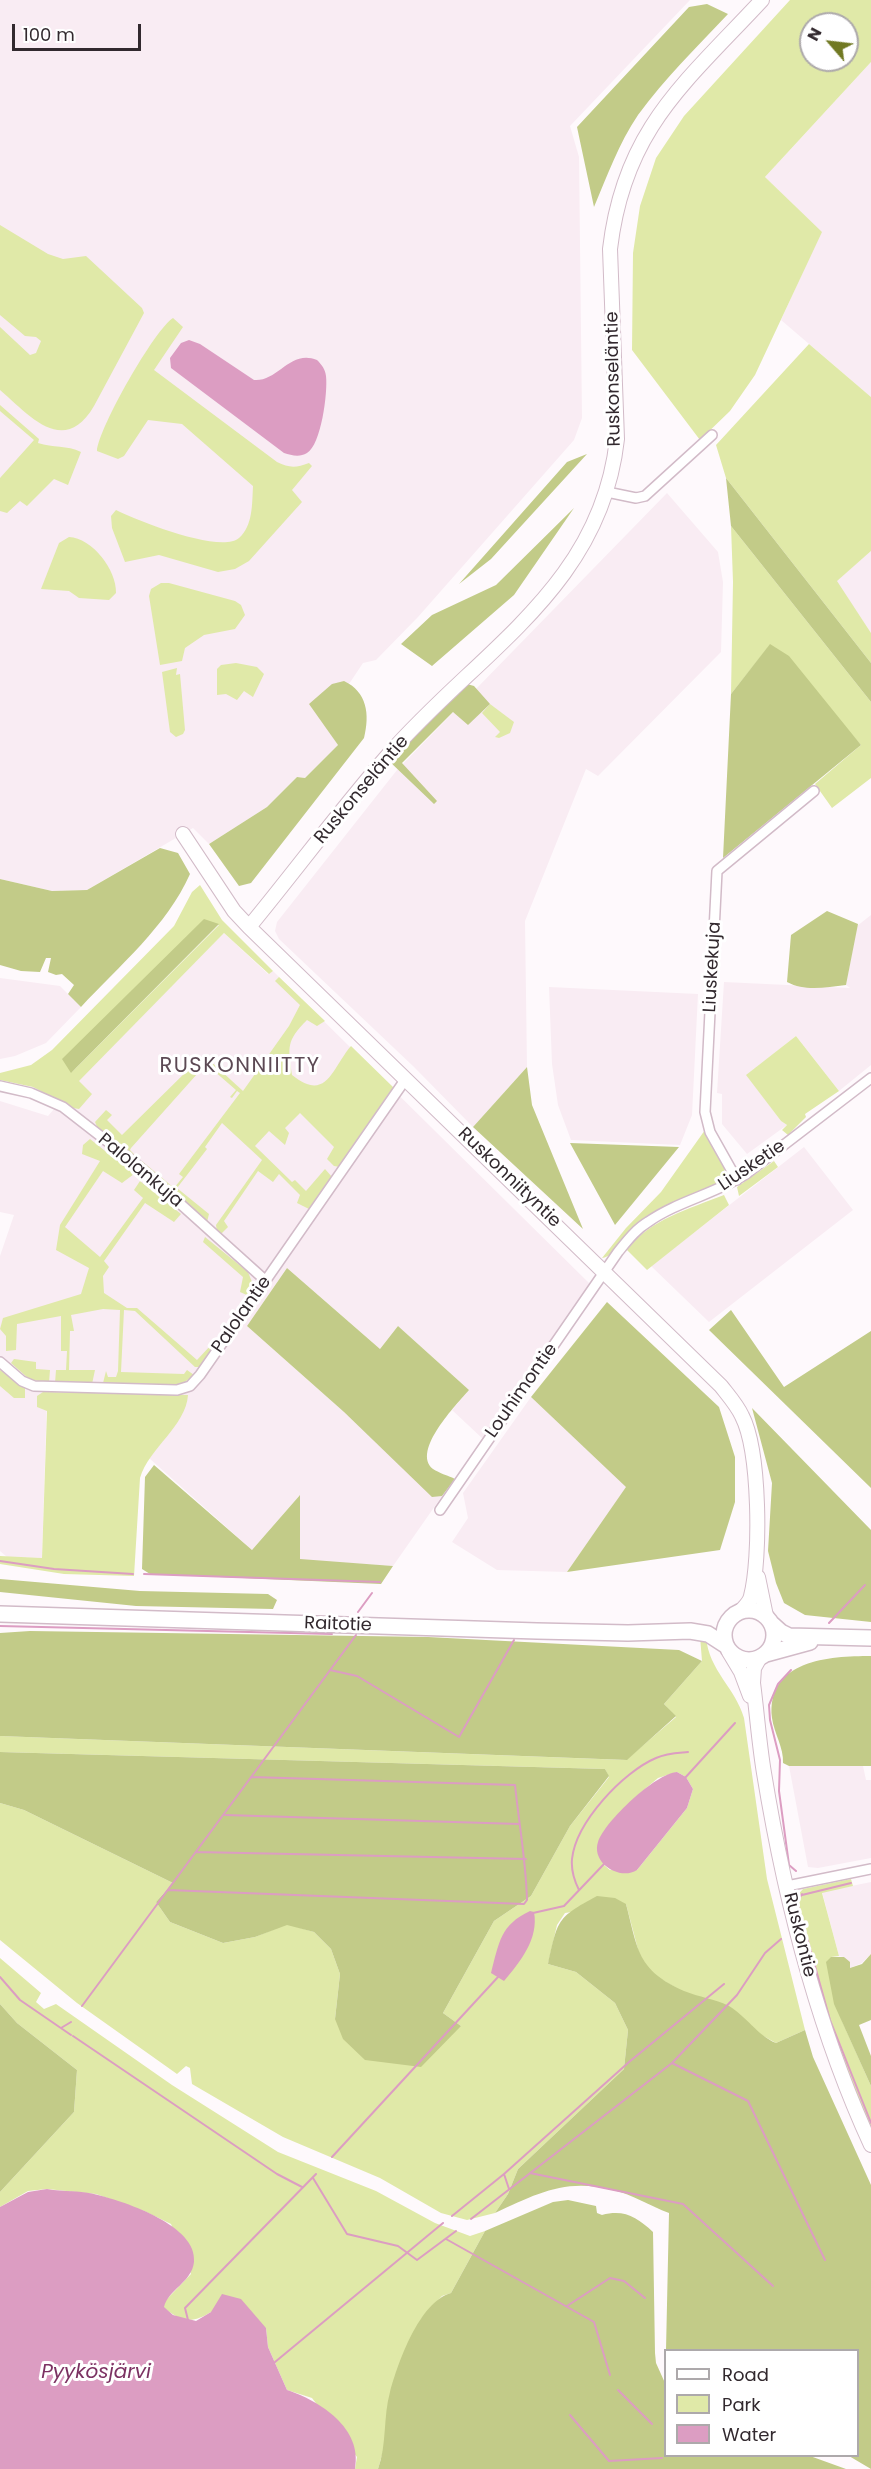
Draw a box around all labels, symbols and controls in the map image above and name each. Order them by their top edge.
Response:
scale bar [15,12,144,50]
north arrow [799,12,859,72]
text: 100 m [23,22,75,47]
text: N [801,24,827,45]
street label: Ruskonseläntie [602,311,626,447]
street label: Ruskonseläntie [310,731,414,849]
street label: Liuskekuja [700,921,726,1013]
district label: RUSKONNIITTY [159,1054,321,1080]
street label: Ruskonniityntie [453,1123,565,1233]
street label: Palolankuja [93,1129,187,1213]
street label: Liusketie [715,1136,789,1196]
street label: Palolantie [208,1272,276,1358]
street label: Louhimontie [481,1340,563,1442]
street label: Raitotie [304,1613,372,1637]
street label: Ruskontie [778,1891,820,1979]
legend [664,2349,859,2457]
water label: Pyykösjärvi [41,2361,151,2385]
text: Road [722,2362,769,2387]
text: Park [722,2392,761,2417]
text: Water [722,2422,776,2447]

